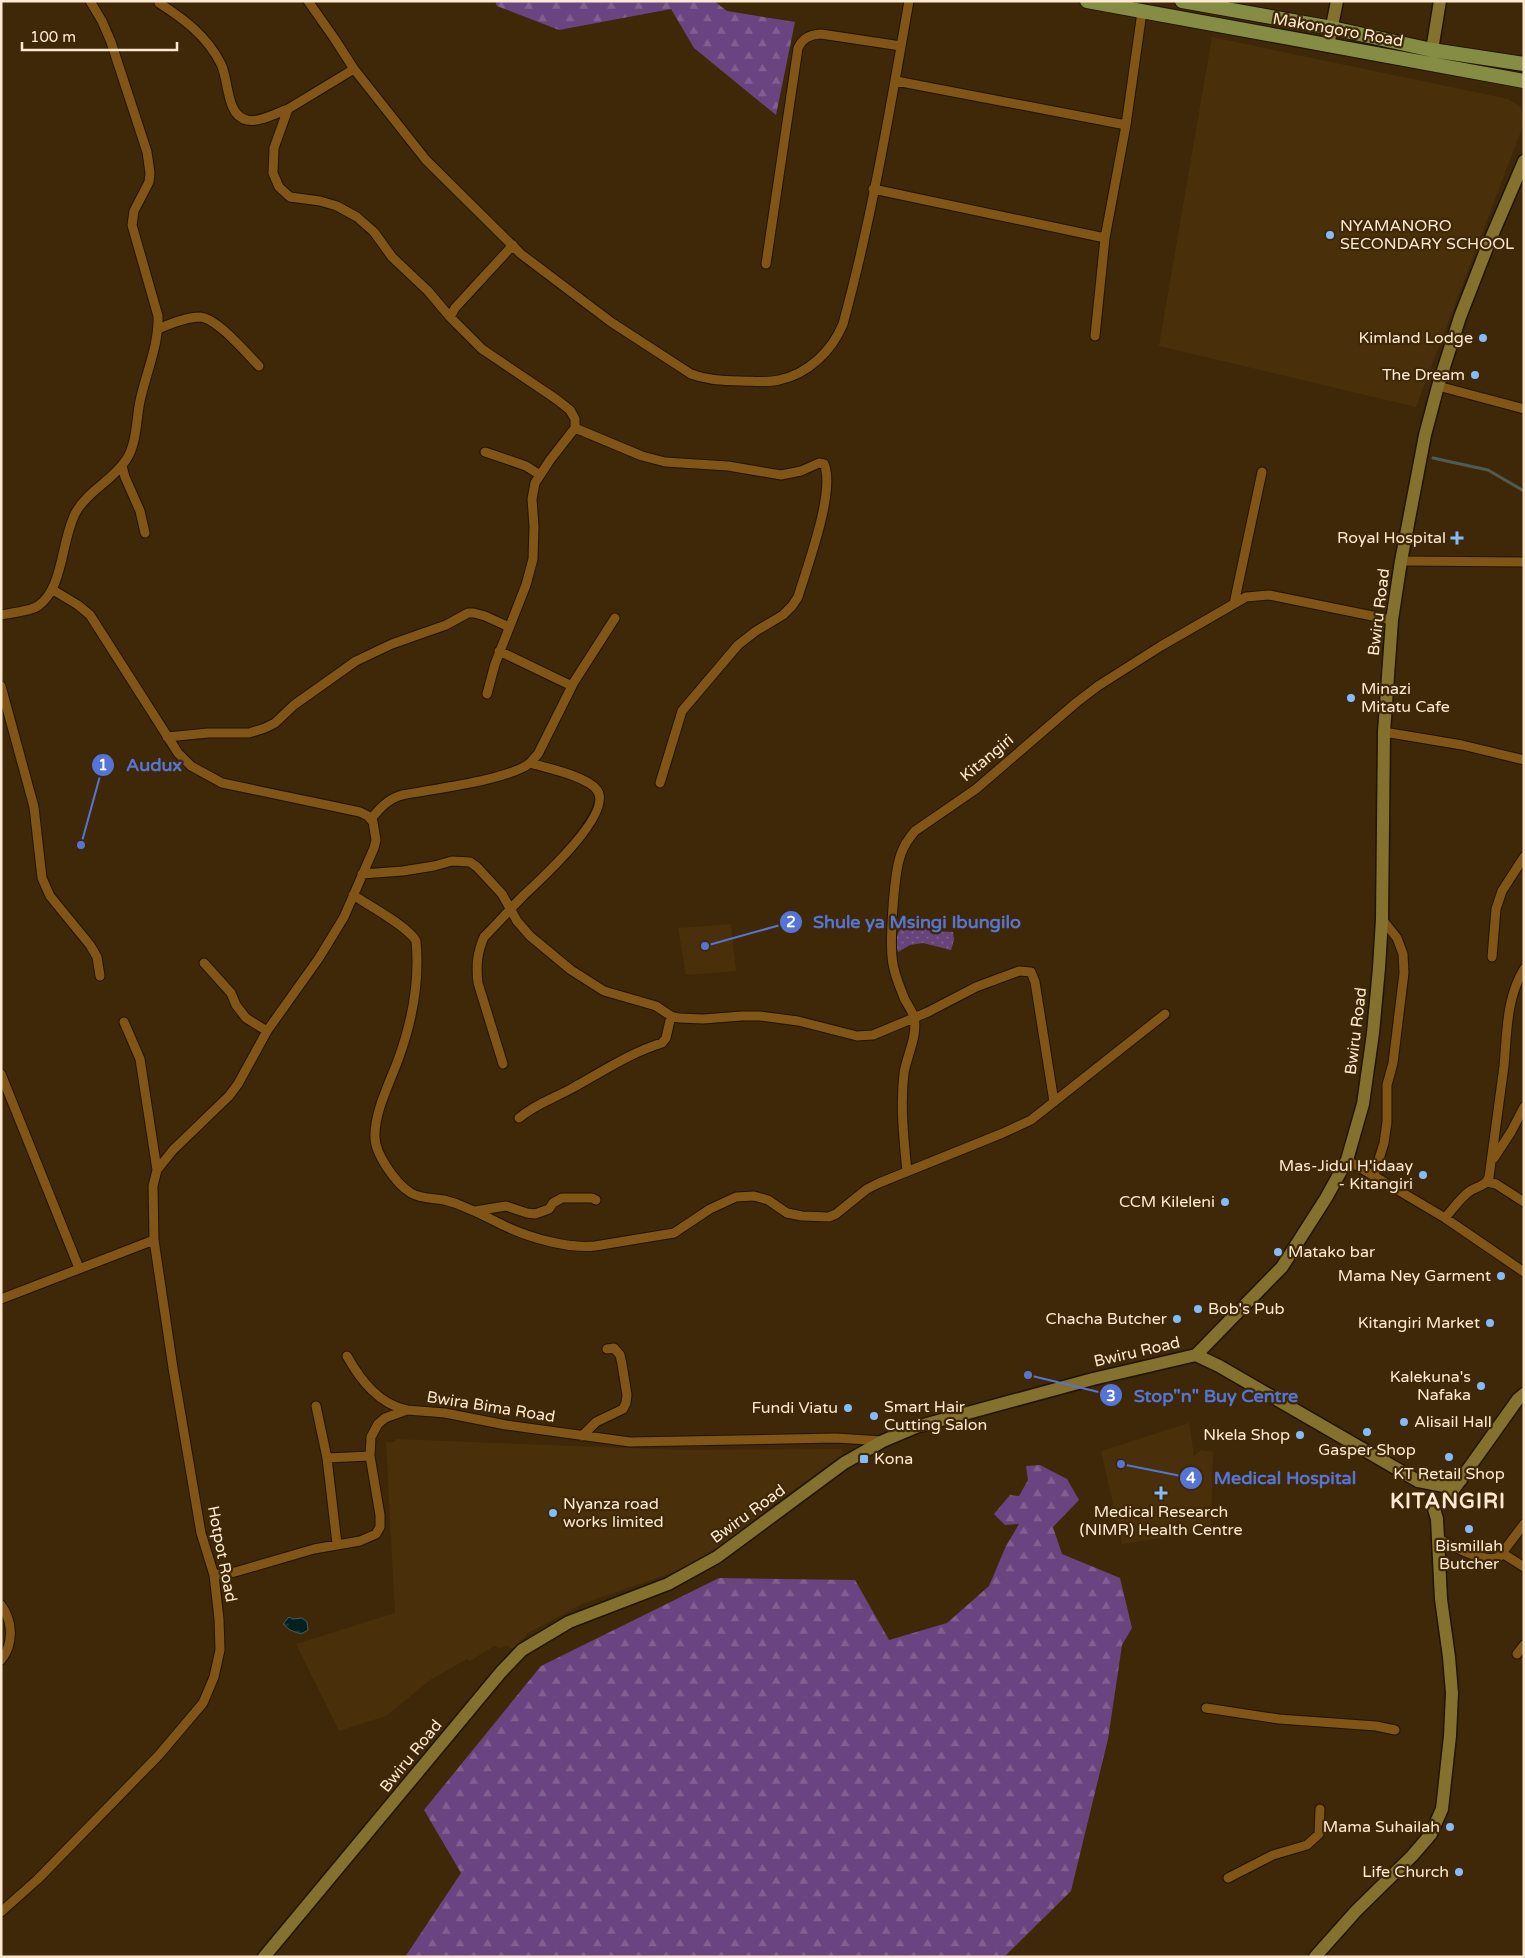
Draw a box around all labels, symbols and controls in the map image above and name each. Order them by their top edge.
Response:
street label: Makongoro Road [1271,9,1405,51]
scale bar [22,20,178,52]
text: 100 m [30,28,76,46]
place label: NYAMANORO SECONDARY SCHOOL [1340,216,1514,254]
marker: NYAMANORO SECONDARY SCHOOL [1324,229,1336,241]
place label: Kimland Lodge [1358,328,1473,348]
marker: Kimland Lodge [1477,332,1489,344]
place label: The Dream [1382,365,1465,385]
marker: The Dream [1469,369,1481,381]
place label: Royal Hospital [1337,528,1446,548]
marker: Royal Hospital [1450,531,1464,545]
street label: Bwiru Road [1364,567,1394,657]
place label: Minazi Mitatu Cafe [1361,679,1450,717]
marker: Minazi Mitatu Cafe [1345,692,1357,704]
street label: Kitangiri [956,730,1018,786]
callout: Audux [91,749,192,782]
text: Audux [126,754,182,776]
text: 1 [98,756,108,774]
callout: Shule ya Msingi Ibungilo [778,905,1031,938]
text: Shule ya Msingi Ibungilo [813,911,1021,933]
text: 2 [786,913,796,931]
street label: Bwiru Road [1341,986,1371,1076]
place label: Mas-Jidul H'idaay - Kitangiri [1279,1156,1413,1194]
marker: Mas-Jidul H'idaay - Kitangiri [1417,1169,1429,1181]
place label: CCM Kileleni [1119,1192,1215,1212]
marker: CCM Kileleni [1219,1196,1231,1208]
place label: Matako bar [1288,1242,1376,1262]
marker: Matako bar [1272,1246,1284,1258]
place label: Mama Ney Garment [1338,1266,1491,1286]
marker: Mama Ney Garment [1495,1270,1507,1282]
place label: Bob's Pub [1208,1299,1285,1319]
marker: Bob's Pub [1192,1303,1204,1315]
place label: Chacha Butcher [1046,1309,1168,1329]
marker: Chacha Butcher [1171,1313,1183,1325]
place label: Kitangiri Market [1358,1313,1480,1333]
marker: Kitangiri Market [1484,1317,1496,1329]
street label: Bwiru Road [1092,1332,1182,1372]
place label: Kalekuna's Nafaka [1390,1367,1471,1405]
callout: Stop"n" Buy Centre [1099,1379,1308,1412]
marker: Kalekuna's Nafaka [1475,1380,1487,1392]
text: Stop"n" Buy Centre [1134,1385,1298,1407]
street label: Bwira Bima Road [425,1387,557,1427]
text: 3 [1106,1387,1116,1405]
place label: Smart Hair Cutting Salon [884,1397,987,1435]
place label: Fundi Viatu [752,1398,838,1418]
marker: Fundi Viatu [842,1402,854,1414]
marker: Smart Hair Cutting Salon [868,1410,880,1422]
place label: Alisail Hall [1414,1412,1492,1432]
marker: Alisail Hall [1398,1416,1410,1428]
place label: Nkela Shop [1203,1425,1290,1445]
marker: Gasper Shop [1361,1426,1373,1438]
marker: Nkela Shop [1294,1429,1306,1441]
place label: Gasper Shop [1318,1440,1416,1460]
place label: Kona [874,1449,913,1469]
marker: KT Retail Shop [1443,1451,1455,1463]
marker: Kona [858,1453,870,1465]
callout: Medical Hospital [1179,1461,1366,1494]
place label: KT Retail Shop [1393,1464,1505,1484]
text: Medical Hospital [1214,1467,1356,1489]
text: 4 [1186,1469,1196,1487]
street label: Bwiru Road [707,1480,789,1548]
marker: Medical Research (NIMR) Health Centre [1154,1486,1168,1500]
district label: KITANGIRI [1390,1489,1506,1514]
place label: Nyanza road works limited [563,1494,664,1532]
place label: Medical Research (NIMR) Health Centre [1079,1502,1243,1540]
street label: Hotpot Road [203,1504,241,1604]
marker: Nyanza road works limited [547,1507,559,1519]
marker: Bismillah Butcher [1463,1523,1475,1535]
place label: Bismillah Butcher [1435,1536,1503,1574]
street label: Bwiru Road [376,1716,446,1796]
place label: Mama Suhailah [1323,1817,1440,1837]
marker: Mama Suhailah [1444,1821,1456,1833]
place label: Life Church [1362,1862,1449,1882]
marker: Life Church [1453,1866,1465,1878]

